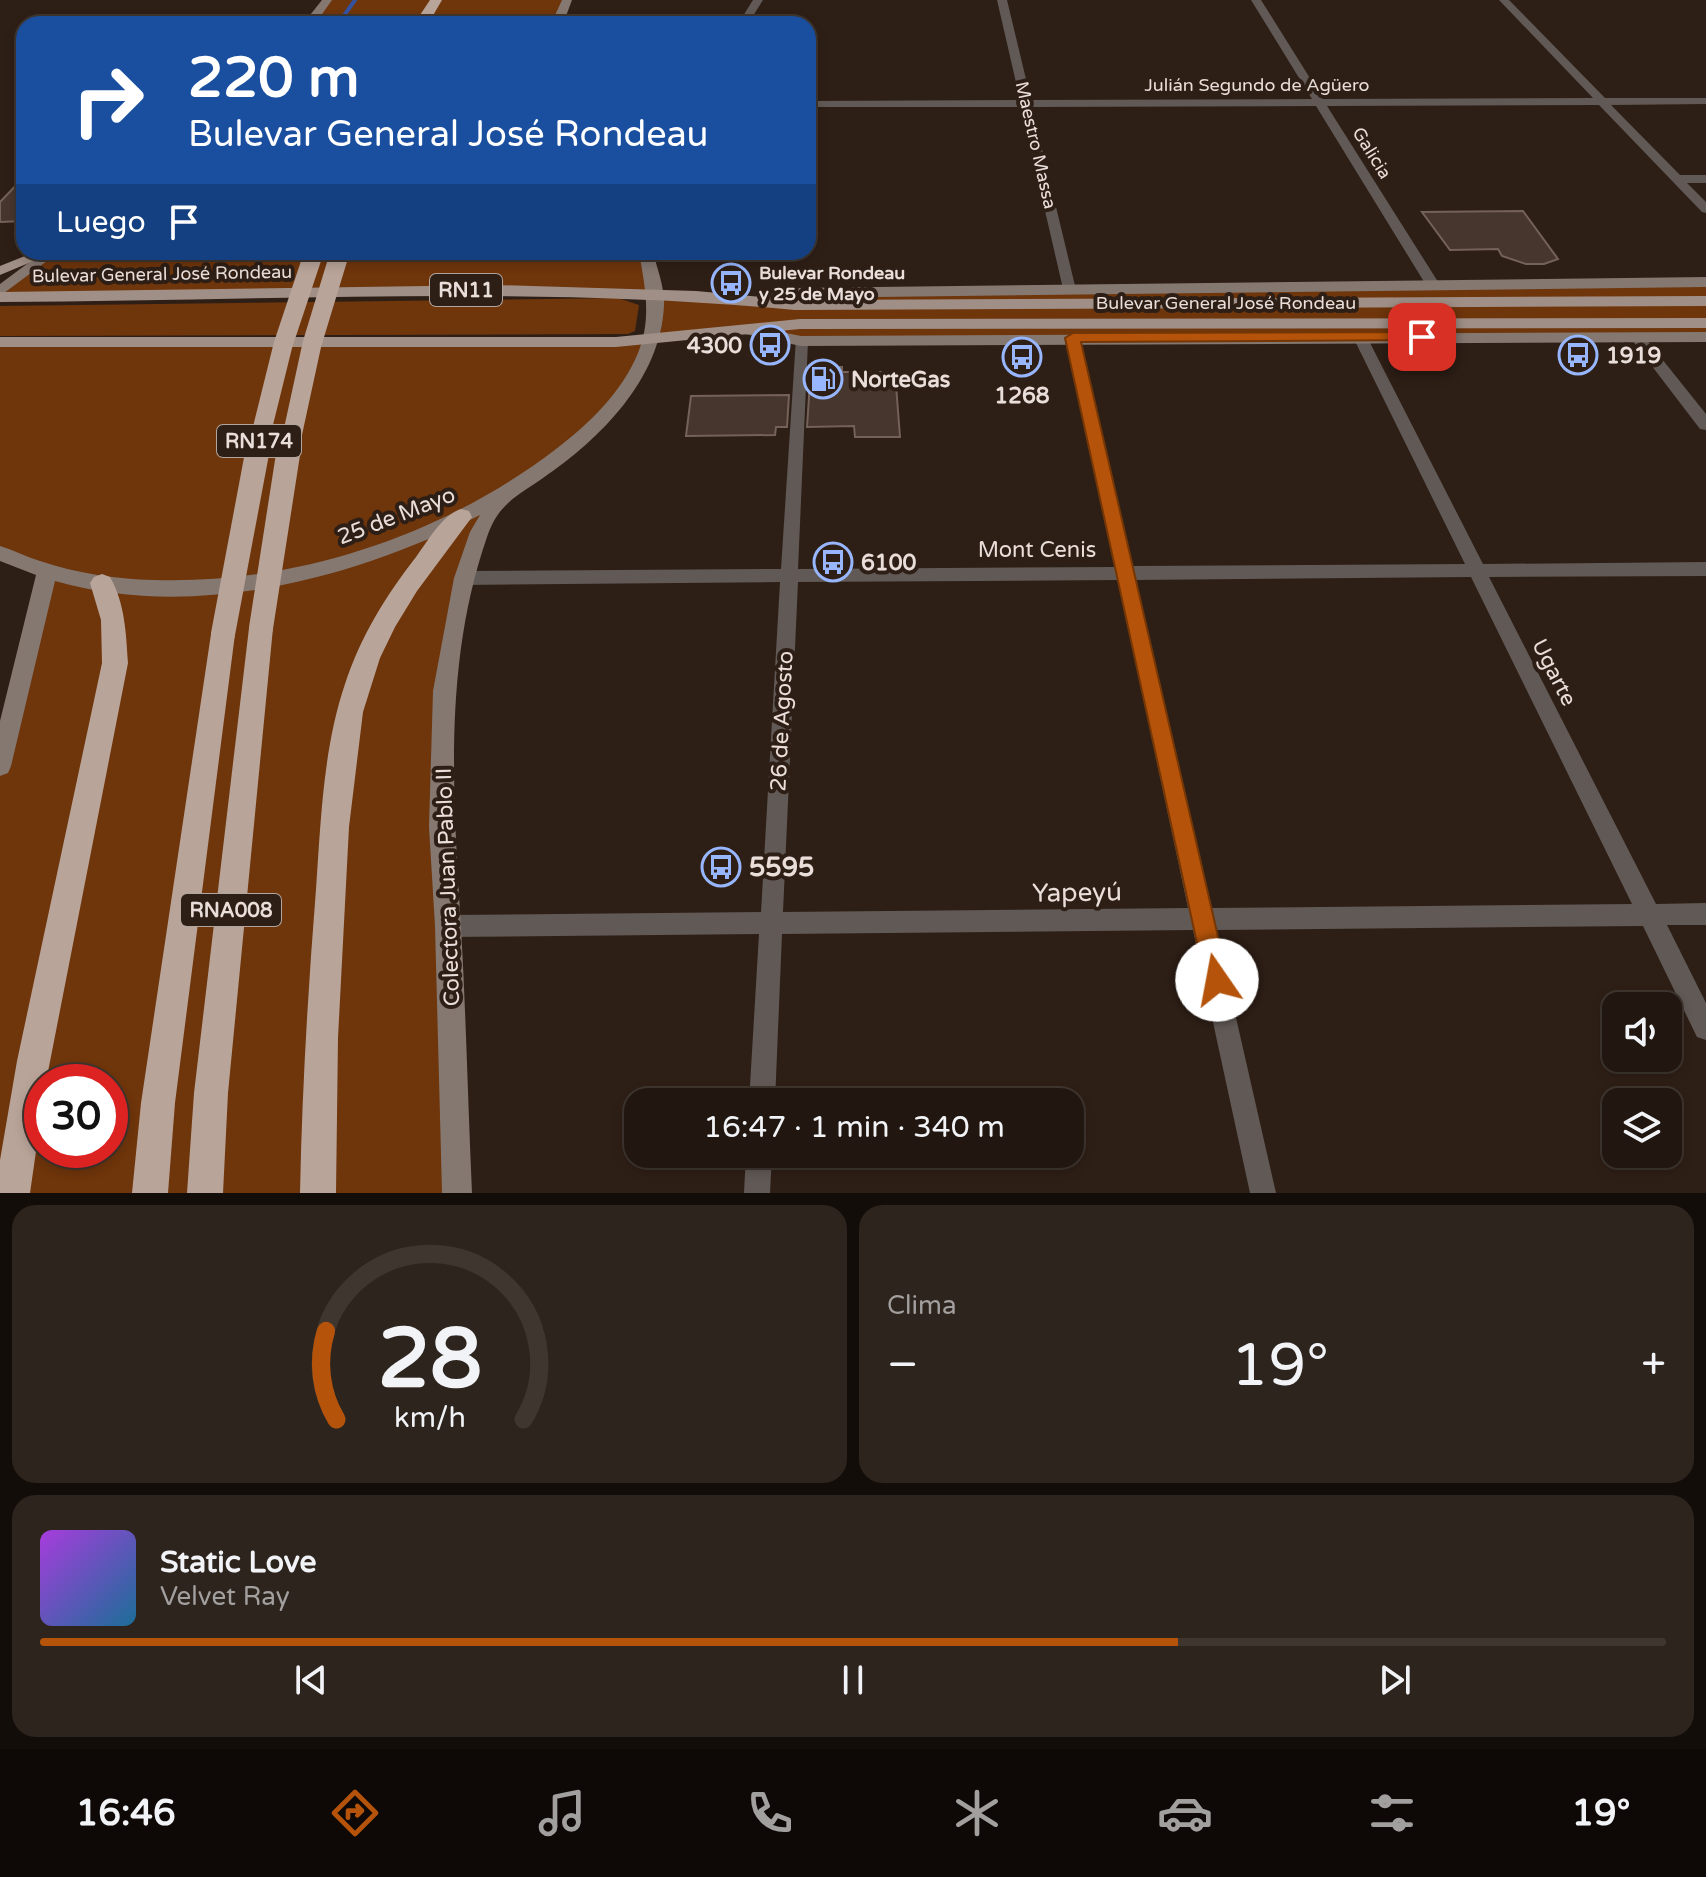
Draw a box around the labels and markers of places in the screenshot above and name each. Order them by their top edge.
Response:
bus stop icon: Bulevar Rondeau y 25 de Mayo [710,262,752,304]
place label: Bulevar Rondeau y 25 de Mayo [759,262,905,305]
pin [1388,303,1456,371]
bus stop icon: 4300 [749,324,791,366]
place label: 4300 [687,333,742,359]
bus stop icon: 1919 [1557,334,1599,376]
bus stop icon: 1268 [1001,336,1043,378]
place label: 1919 [1606,343,1661,369]
fuel station icon: NorteGas [802,358,844,400]
place label: NorteGas [851,367,951,393]
place label: 1268 [994,383,1050,409]
bus stop icon: 6100 [812,541,854,583]
place label: 6100 [861,550,916,576]
bus stop icon: 5595 [700,846,742,888]
place label: 5595 [749,852,814,883]

